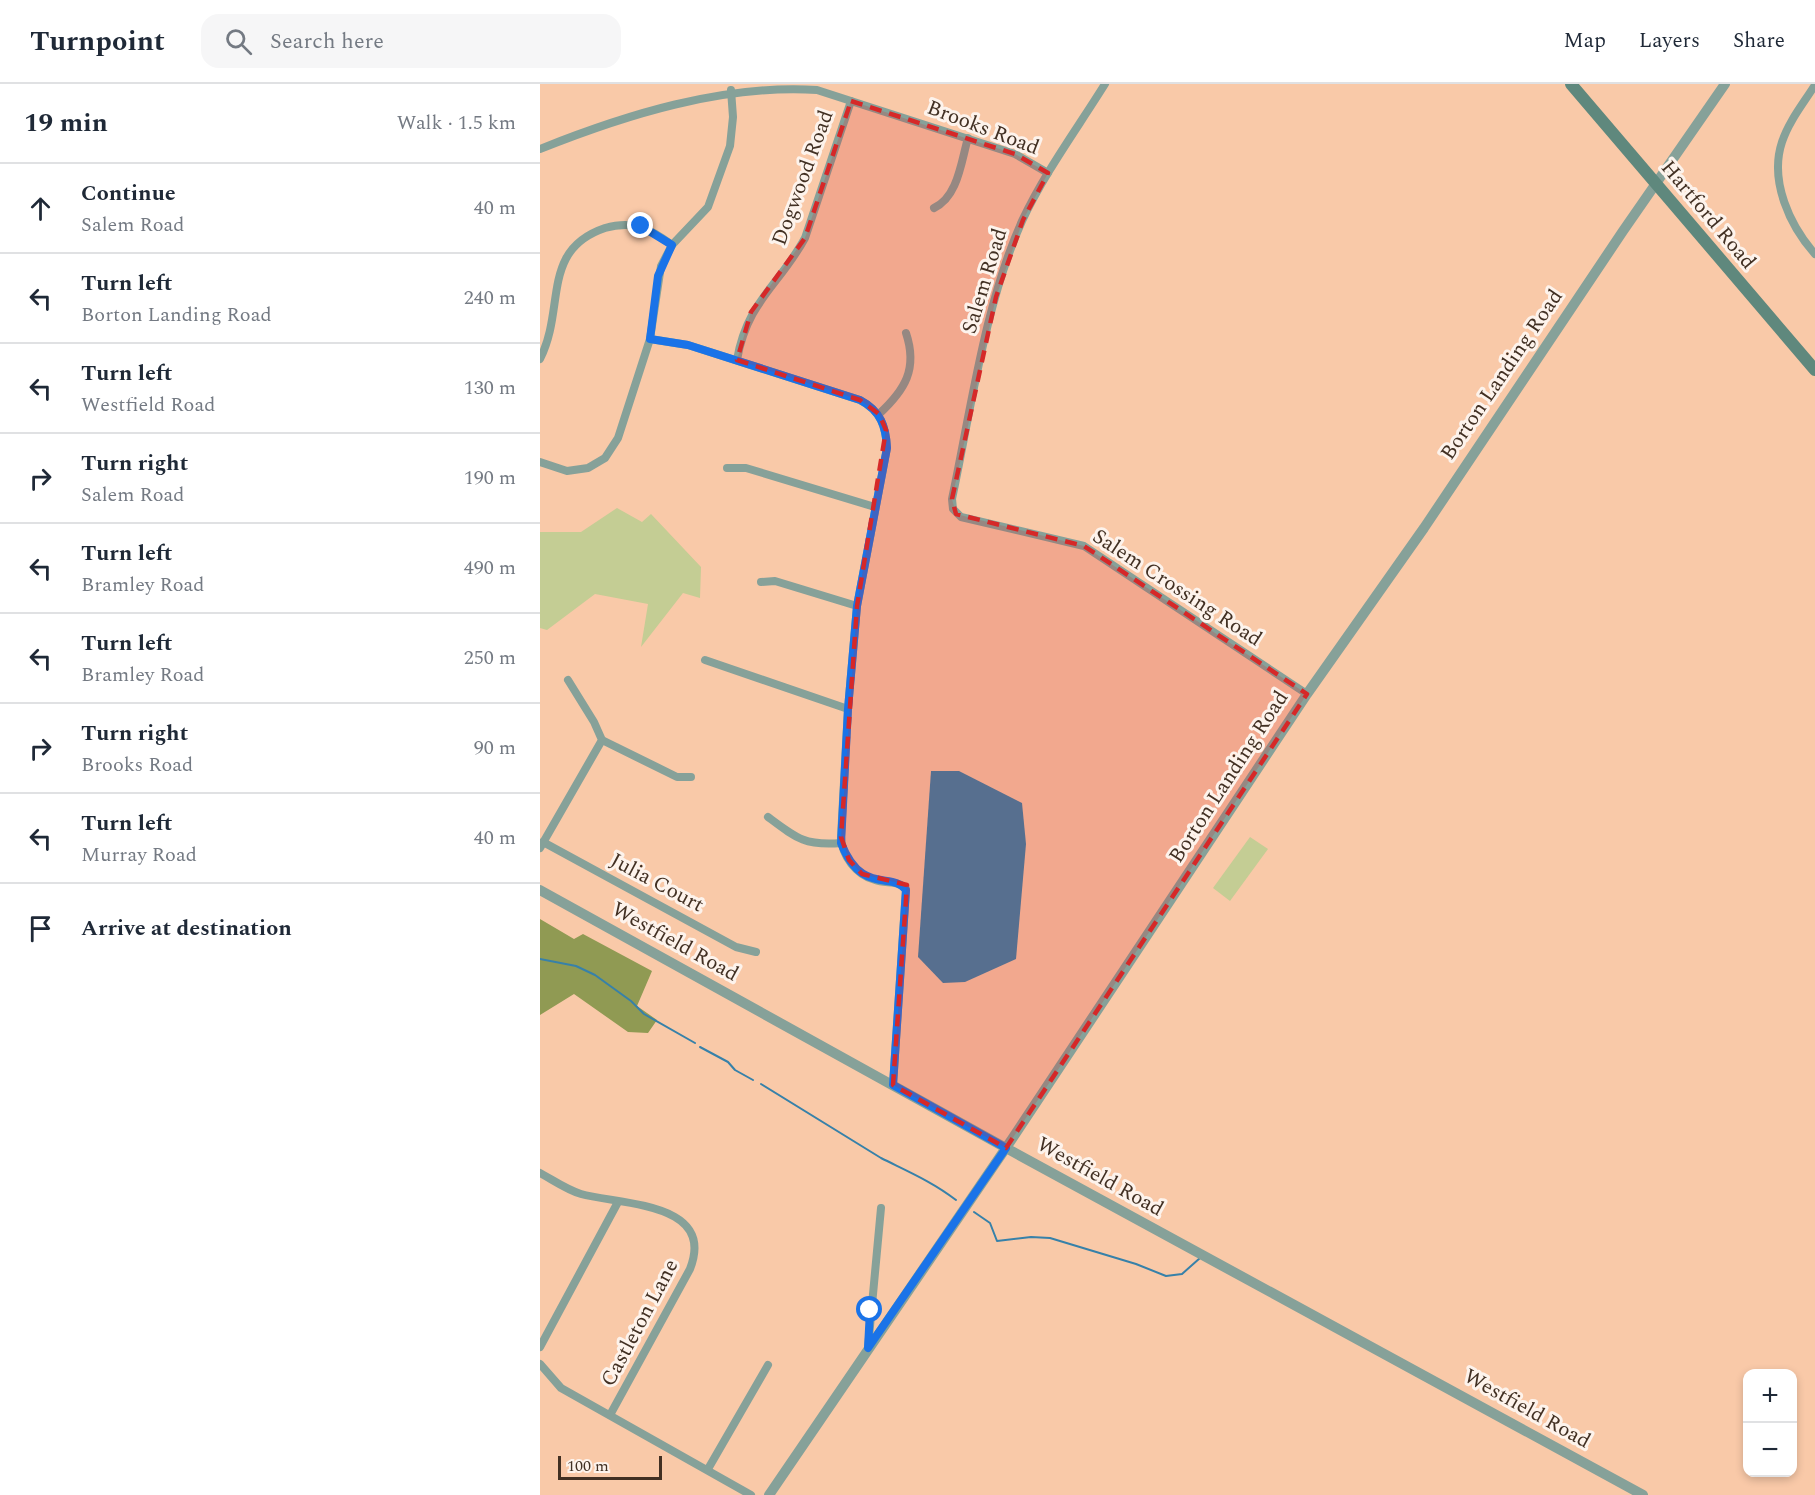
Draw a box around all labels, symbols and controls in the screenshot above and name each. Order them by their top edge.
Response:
search box [201,14,621,68]
text: Turnpoint [30,20,165,63]
icon: search [222,25,255,58]
text: Search here [270,25,384,58]
text: Map [1564,25,1606,57]
text: Layers [1639,25,1700,57]
text: Share [1733,25,1785,57]
street label: Brooks Road [922,92,1044,164]
text: 19 min [24,103,108,143]
street label: Dogwood Road [764,106,842,250]
text: Walk · 1.5 km [397,108,516,138]
street label: Hartford Road [1653,153,1763,277]
text: Continue [81,177,176,210]
icon: ahead [24,192,57,225]
text: 40 m [474,193,516,223]
text: Salem Road [81,210,185,240]
route end [627,212,653,238]
street label: Salem Road [954,224,1016,338]
text: Turn left [81,267,173,300]
icon: left [24,282,57,315]
text: 240 m [464,283,516,313]
street label: Borton Landing Road [1433,283,1571,467]
text: Borton Landing Road [81,300,272,330]
text: Turn left [81,357,173,390]
icon: left [24,372,57,405]
text: 130 m [464,373,516,403]
text: Westfield Road [81,390,215,420]
text: Turn right [81,447,188,480]
icon: right [24,462,57,495]
text: 190 m [464,463,516,493]
text: Salem Road [81,480,185,510]
street label: Salem Crossing Road [1086,521,1268,655]
text: Turn left [81,537,173,570]
icon: left [24,552,57,585]
text: 490 m [464,553,516,583]
text: Bramley Road [81,570,205,600]
text: Turn left [81,627,173,660]
icon: left [24,642,57,675]
text: 250 m [464,643,516,673]
text: Bramley Road [81,660,205,690]
street label: Borton Landing Road [1161,684,1297,870]
text: Turn right [81,717,188,750]
icon: right [24,732,57,765]
text: 90 m [474,733,516,763]
text: Brooks Road [81,750,193,780]
text: Turn left [81,807,173,840]
icon: left [24,822,57,855]
text: 40 m [474,823,516,853]
text: Murray Road [81,840,197,870]
street label: Julia Court [604,845,710,921]
street label: Westfield Road [606,894,744,990]
icon: arrive [24,912,57,945]
text: Arrive at destination [81,912,292,945]
street label: Westfield Road [1031,1129,1169,1225]
street label: Castleton Lane [593,1254,687,1392]
route start [856,1296,882,1322]
street label: Westfield Road [1458,1361,1596,1457]
map controls [1743,1369,1797,1477]
button: + [1743,1369,1797,1423]
button: − [1743,1423,1797,1477]
scale bar [558,1453,662,1480]
text: 100 m [567,1454,609,1478]

